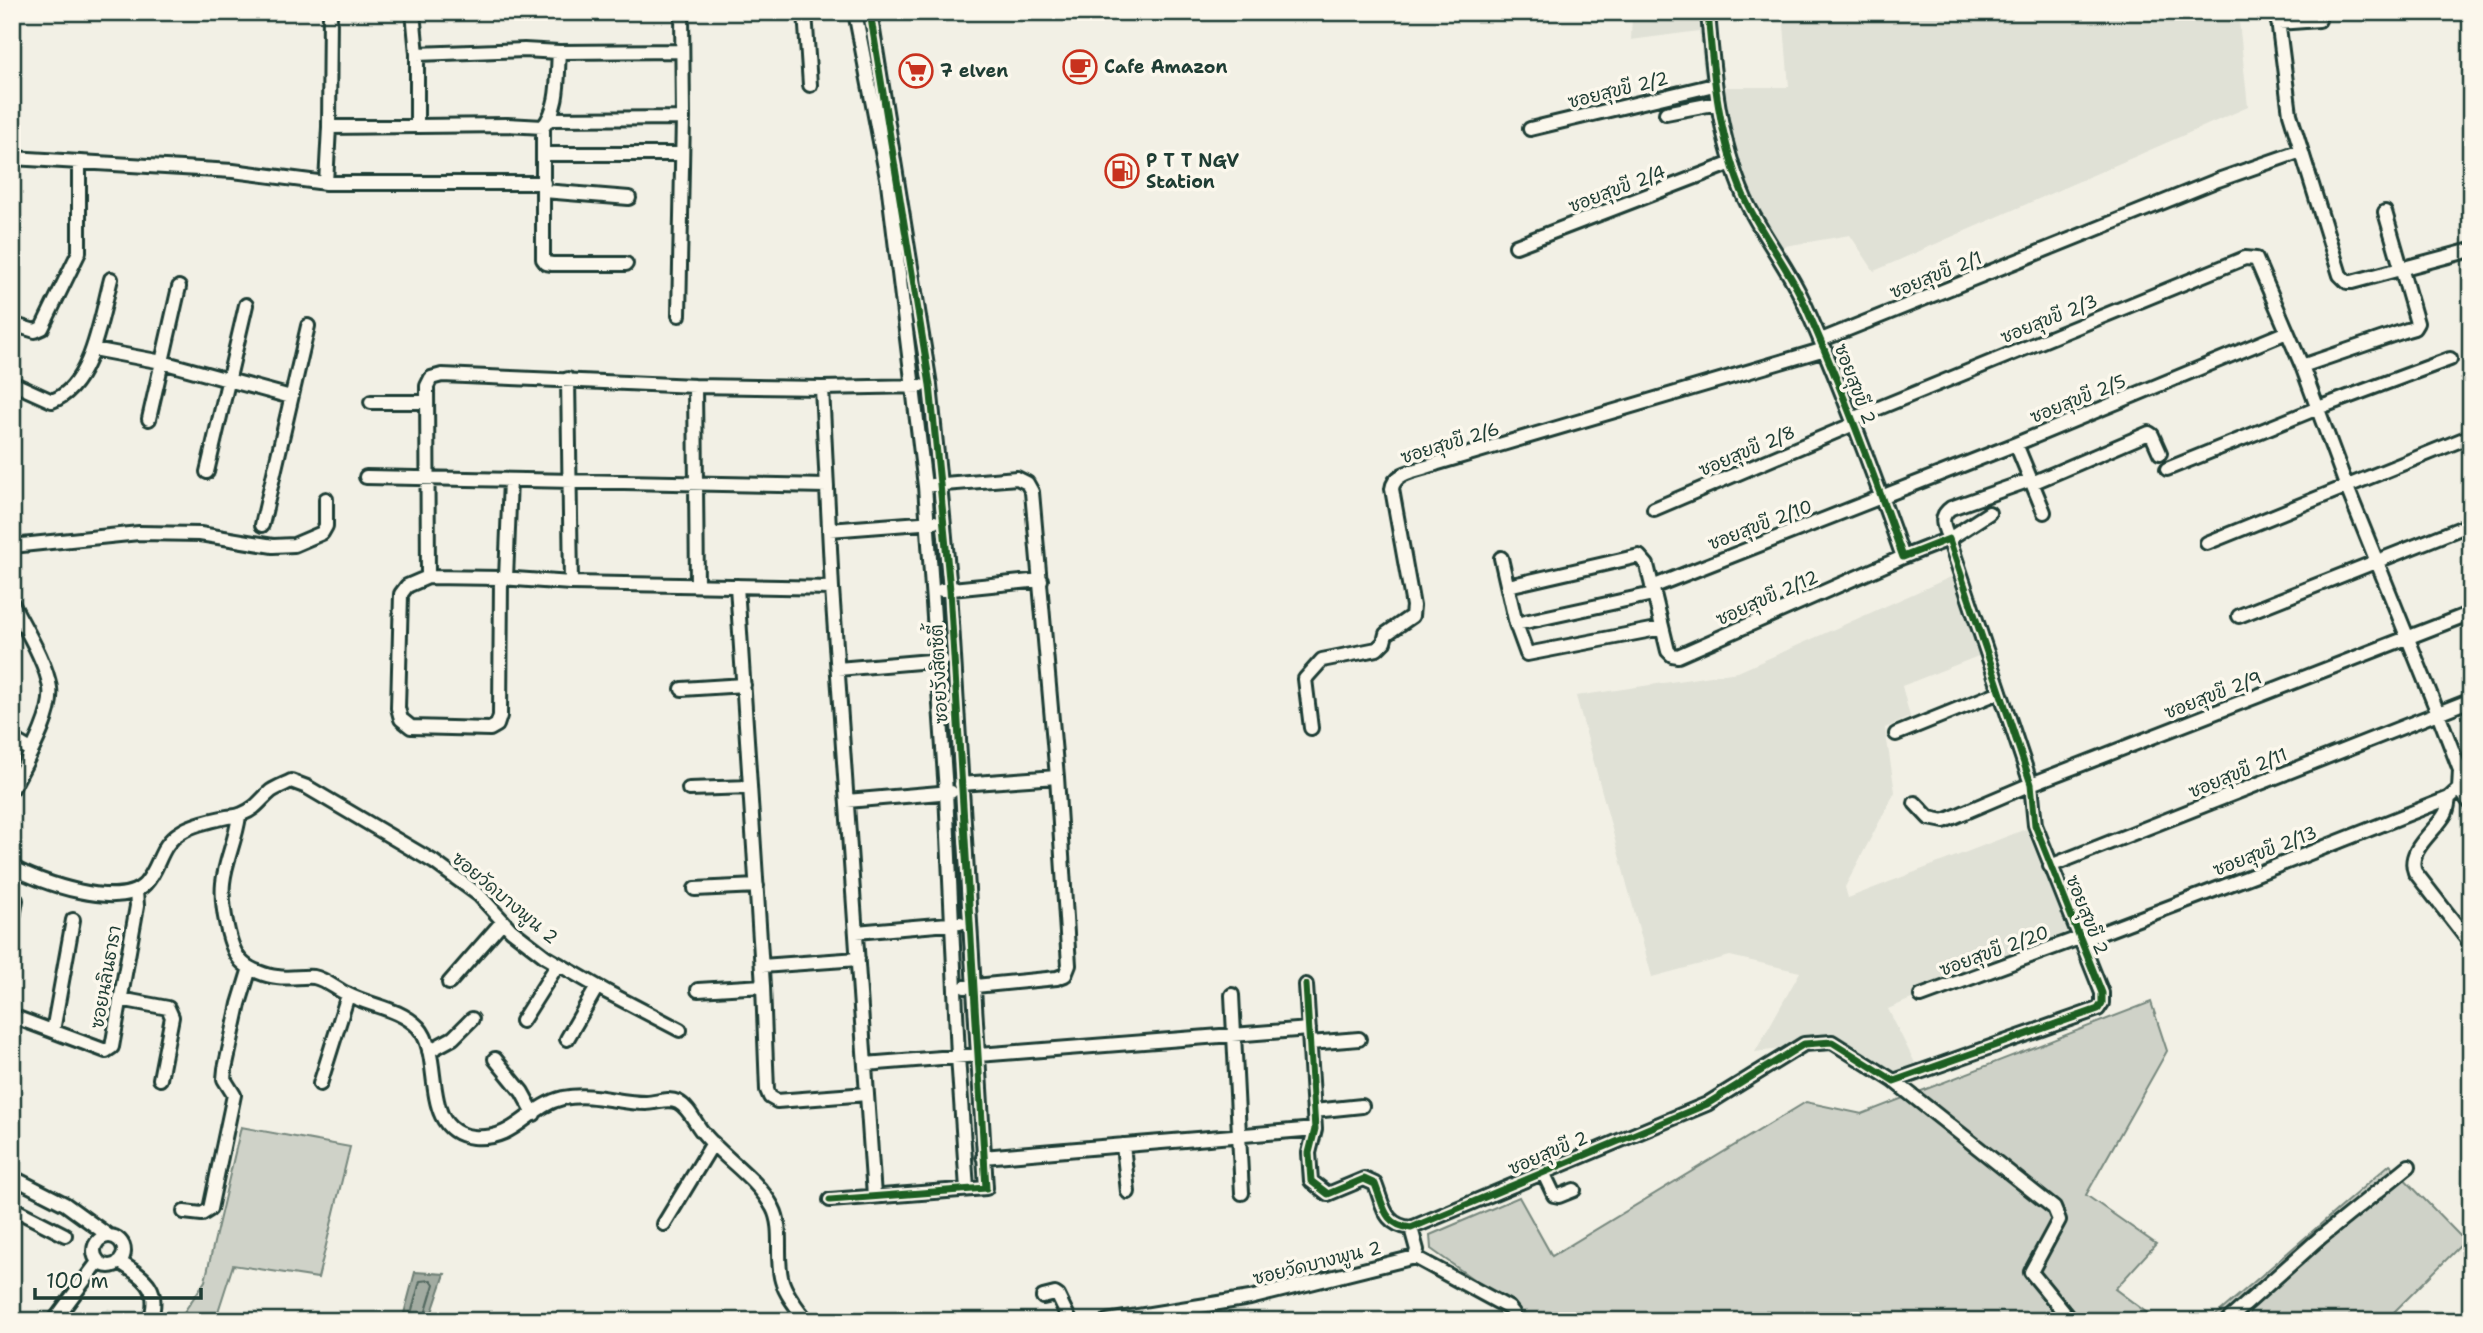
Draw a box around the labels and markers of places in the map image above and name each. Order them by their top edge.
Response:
cafe icon: Cafe Amazon [1061,48,1099,86]
supermarket icon: 7 elven [897,52,935,90]
place label: Cafe Amazon [1104,55,1227,79]
place label: 7 elven [940,59,1008,83]
place label: P T T NGV Station [1146,149,1239,194]
fuel station icon: P T T NGV Station [1103,152,1141,190]

